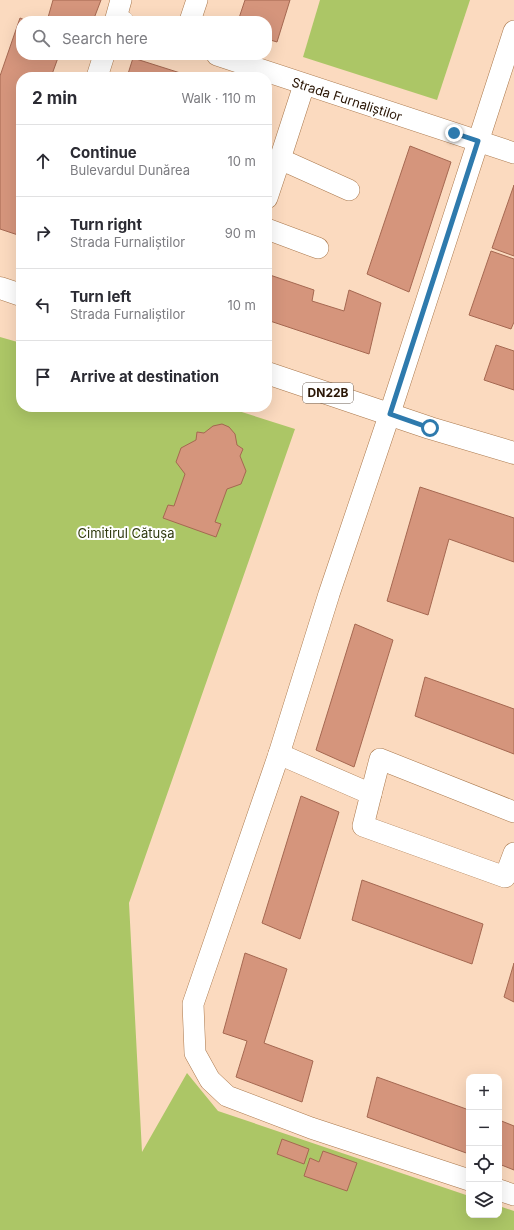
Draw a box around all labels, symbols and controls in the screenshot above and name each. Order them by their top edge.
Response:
search box [16,16,272,60]
icon: search [30,27,52,49]
text: Search here [62,29,148,48]
street label: Strada Furnaliștilor [290,74,404,124]
text: 2 min [32,88,77,108]
text: Walk · 110 m [181,90,256,106]
route end [445,124,463,142]
text: Continue [70,143,137,162]
icon: ahead [32,150,54,172]
text: 10 m [227,153,256,169]
text: Bulevardul Dunărea [70,162,190,178]
text: Turn right [70,215,142,234]
icon: right [32,222,54,244]
text: 90 m [225,225,256,241]
text: Strada Furnaliștilor [70,234,185,250]
text: Turn left [70,287,131,306]
icon: left [32,294,54,316]
text: 10 m [227,297,256,313]
text: Strada Furnaliștilor [70,306,185,322]
icon: arrive [32,366,54,388]
text: Arrive at destination [70,367,219,386]
road number: DN22B [303,383,353,403]
route start [421,419,439,437]
park label: Cimitirul Cătușa [78,525,174,541]
map controls [466,1074,502,1218]
button: + [466,1074,502,1110]
button: − [466,1110,502,1146]
button: locate [466,1146,502,1182]
button: layers [466,1182,502,1218]

